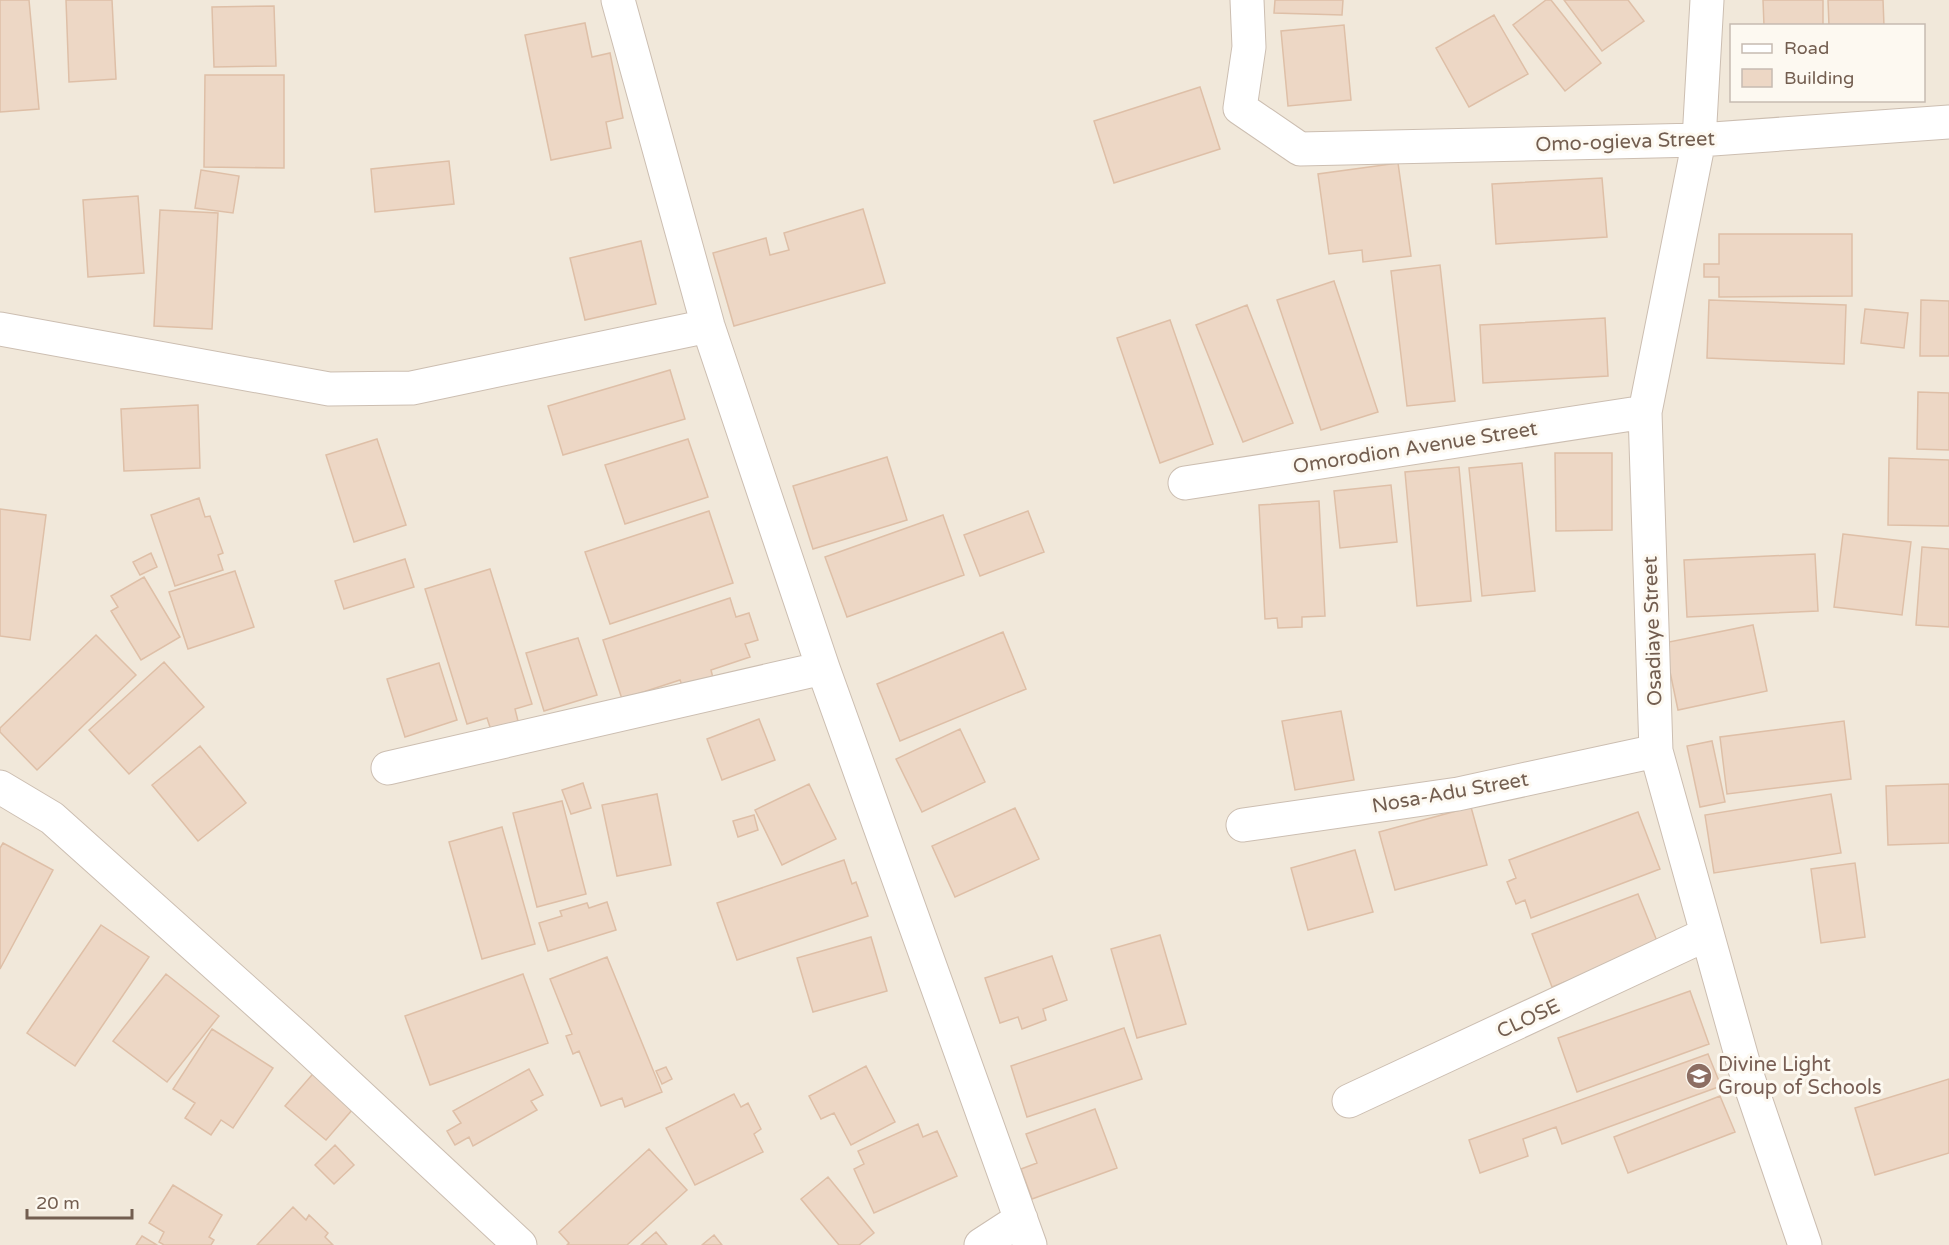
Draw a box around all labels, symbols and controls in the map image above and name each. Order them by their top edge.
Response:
legend [1730,24,1925,102]
text: Road [1784,37,1829,59]
text: Building [1784,67,1854,89]
street label: Omo-ogieva Street [1535,127,1716,157]
street label: Omorodion Avenue Street [1291,417,1539,479]
street label: Osadiaye Street [1638,555,1668,706]
street label: Nosa-Adu Street [1370,767,1531,819]
street label: CLOSE [1493,994,1564,1044]
place label: Divine Light Group of Schools [1718,1053,1882,1100]
school or university icon: Divine Light Group of Schools [1684,1061,1714,1091]
scale bar [27,1182,132,1220]
text: 20 m [36,1192,80,1214]

